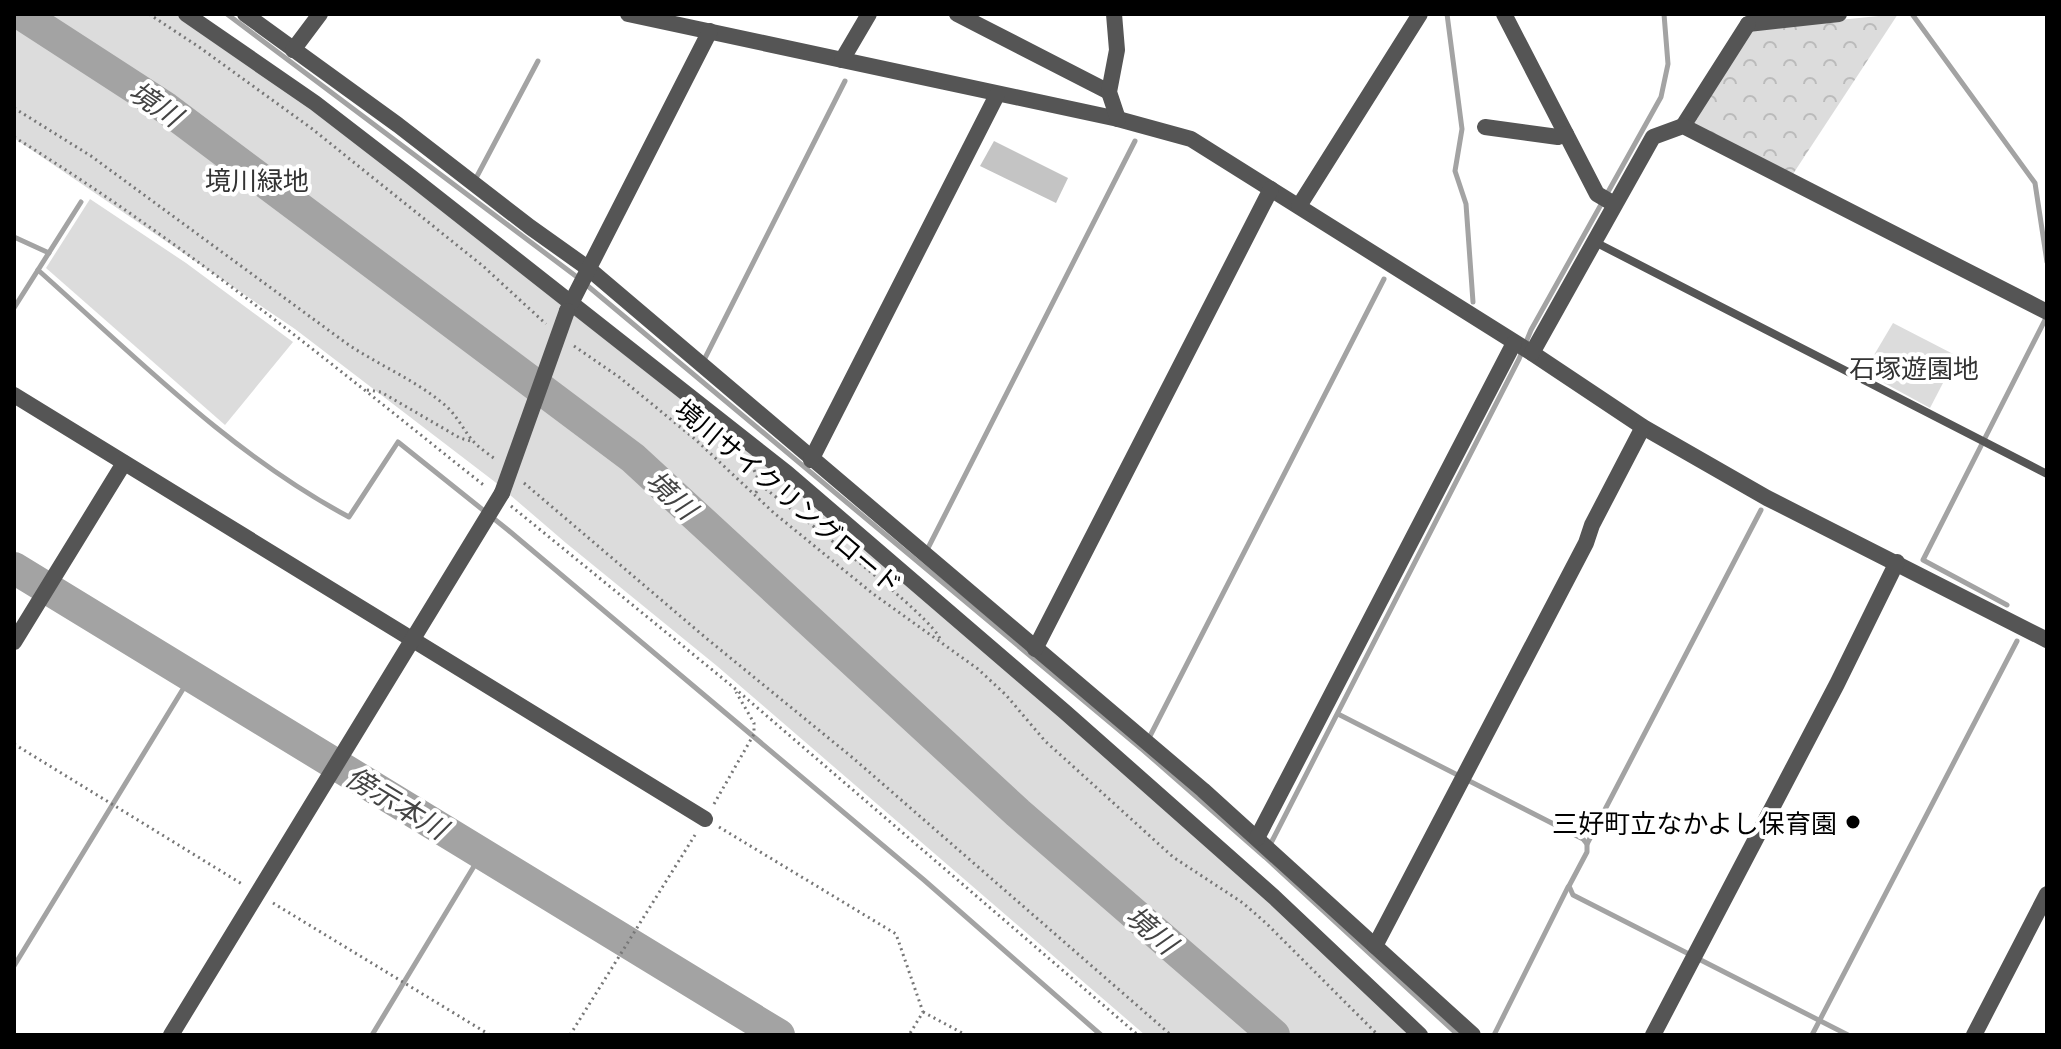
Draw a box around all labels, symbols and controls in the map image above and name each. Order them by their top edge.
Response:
water label: 境川 [123,73,191,134]
park label: 境川緑地 [205,164,309,195]
park label: 石塚遊園地 [1849,352,1979,383]
street label: 境川サイクリングロード [670,392,908,600]
water label: 境川 [640,462,706,528]
water label: 傍示本川 [340,759,456,847]
place label: 三好町立なかよし保育園 [1552,807,1837,838]
marker: 三好町立なかよし保育園 [1844,813,1862,831]
water label: 境川 [1120,898,1187,962]

